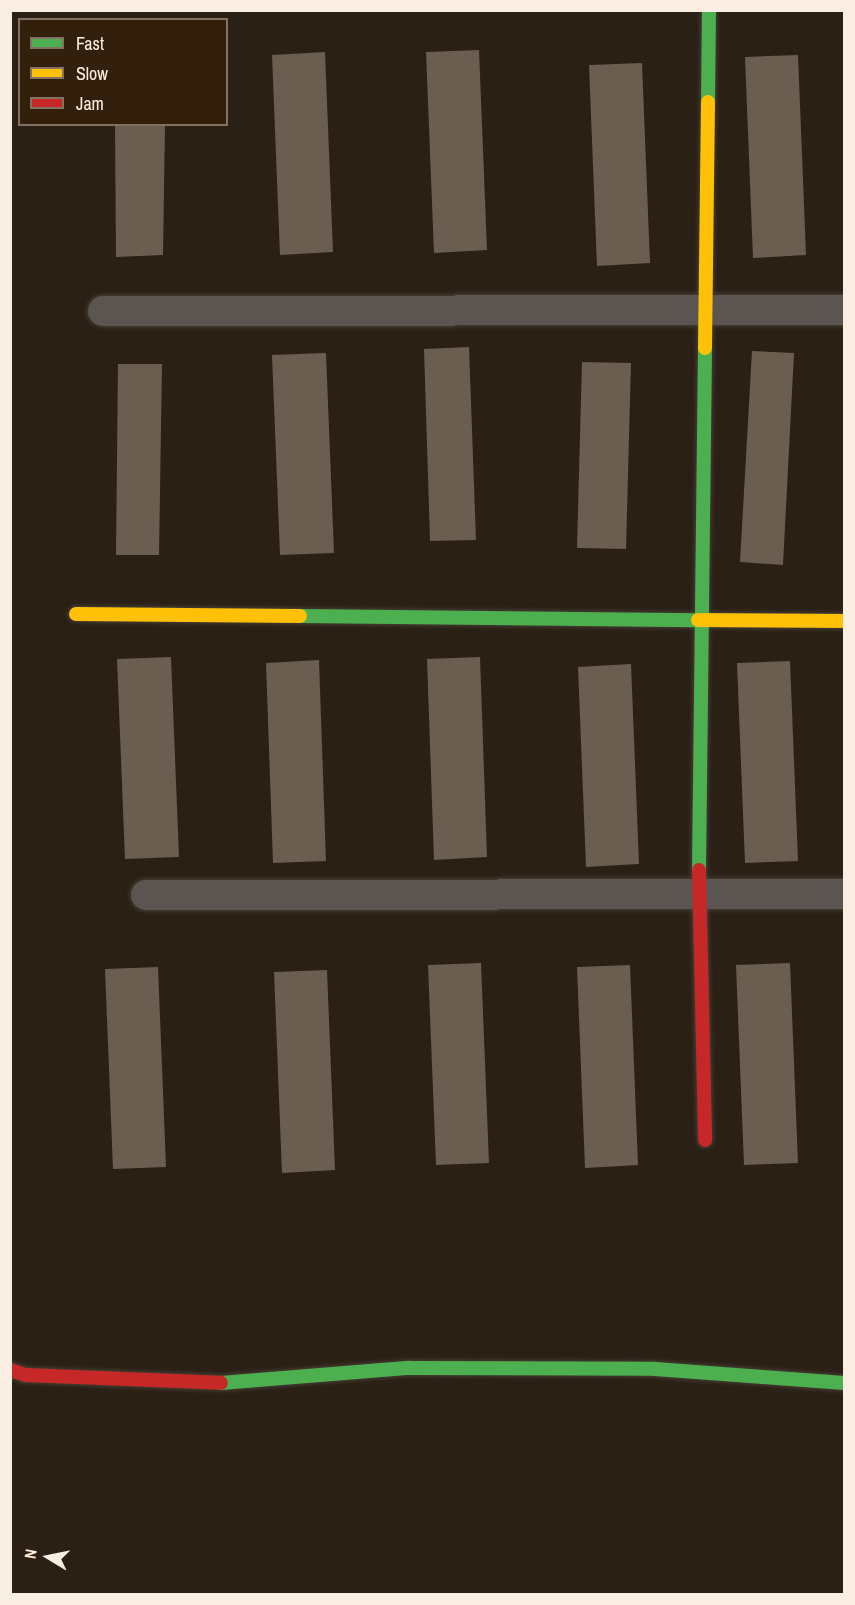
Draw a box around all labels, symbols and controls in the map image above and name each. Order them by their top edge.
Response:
legend [18,18,228,126]
text: Fast [76,31,104,56]
text: Slow [76,61,108,86]
text: Jam [76,91,104,116]
north arrow [18,1527,78,1587]
text: N [19,1547,42,1560]

